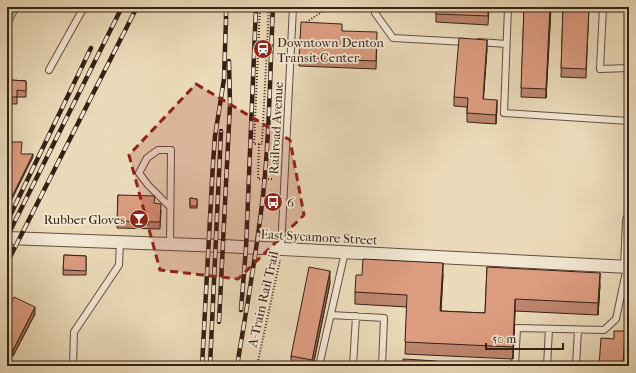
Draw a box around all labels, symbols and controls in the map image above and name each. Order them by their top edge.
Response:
place label: Downtown Denton Transit Center [277,35,384,65]
station icon: Downtown Denton Transit Center [252,38,274,60]
street label: Railroad Avenue [266,81,286,175]
bus stop icon: 6 [262,191,284,213]
place label: 6 [287,195,295,210]
bar icon: Rubber Gloves [128,208,150,230]
place label: Rubber Gloves [44,212,125,227]
street label: East Sycamore Street [260,226,378,248]
street label: A-Train Rail Trail [244,249,281,349]
scale bar [486,325,563,351]
text: 50 m [492,332,516,346]

